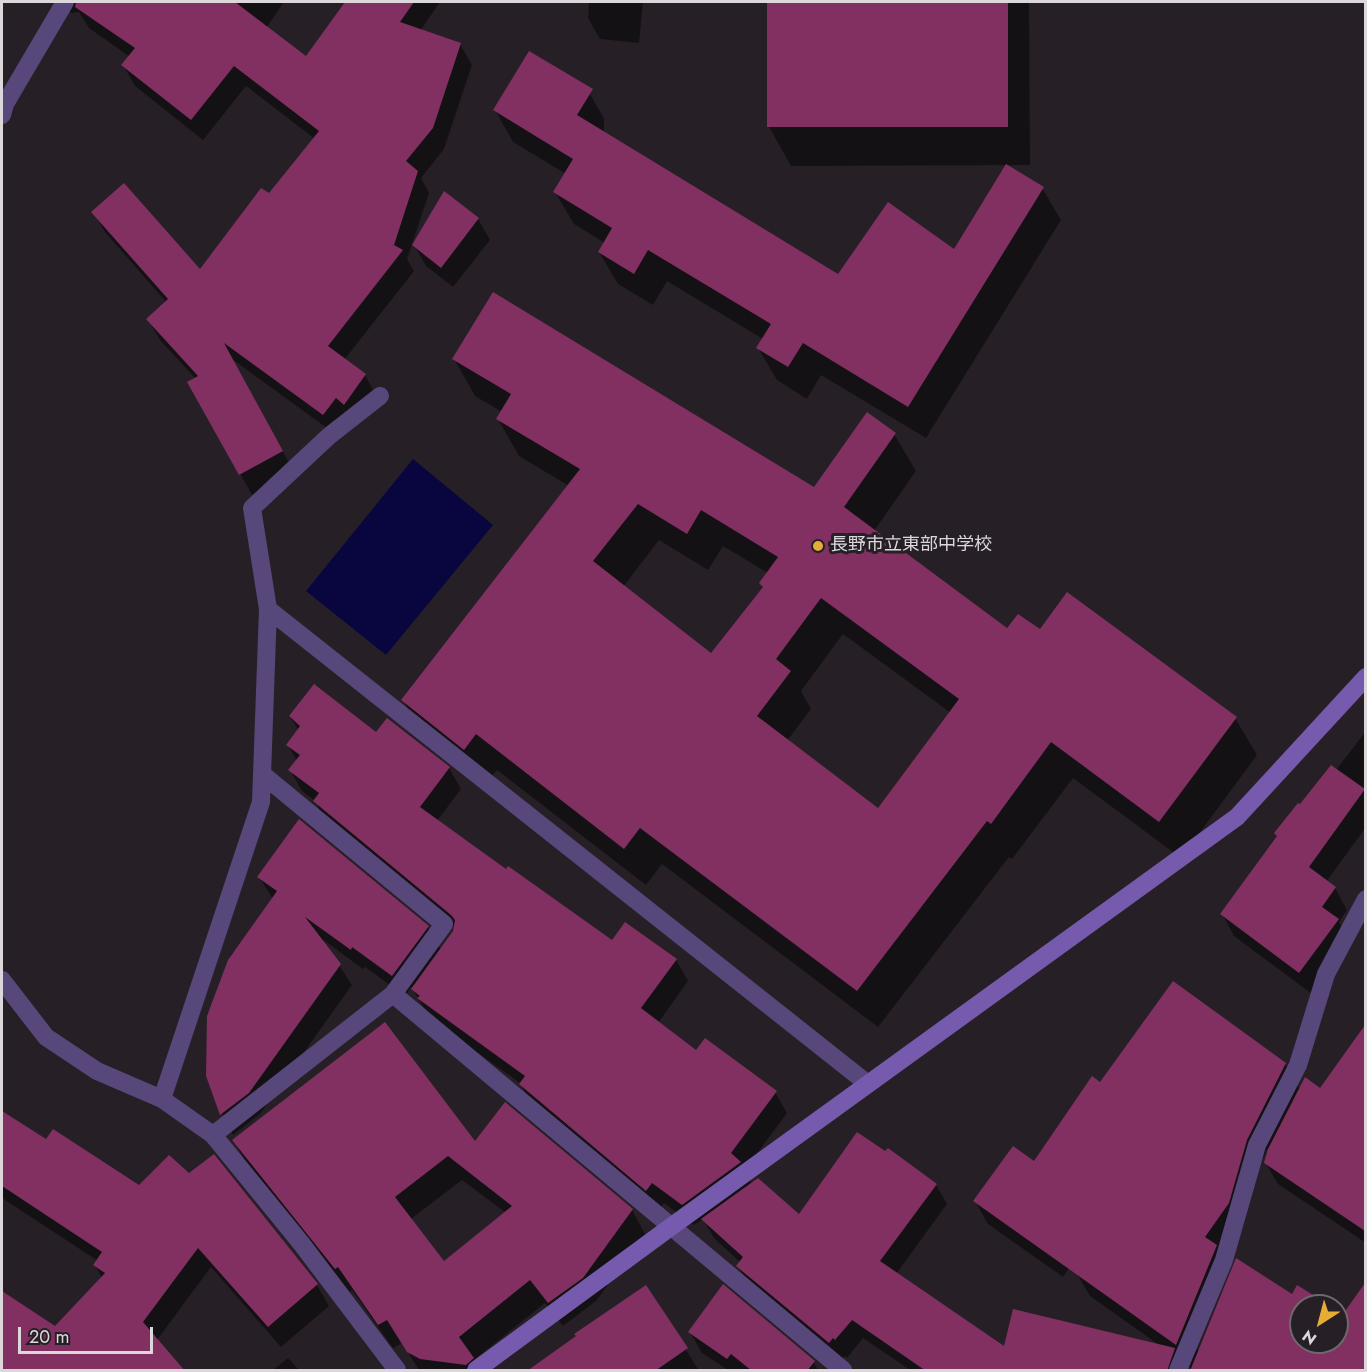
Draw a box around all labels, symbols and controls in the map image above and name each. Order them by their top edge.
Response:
place label: 長野市立東部中学校 [830,535,992,557]
marker: 長野市立東部中学校 [811,539,825,553]
north arrow [1289,1294,1349,1354]
scale bar [21,1315,156,1353]
text: 20 m [29,1324,69,1350]
text: N [1297,1324,1321,1350]

